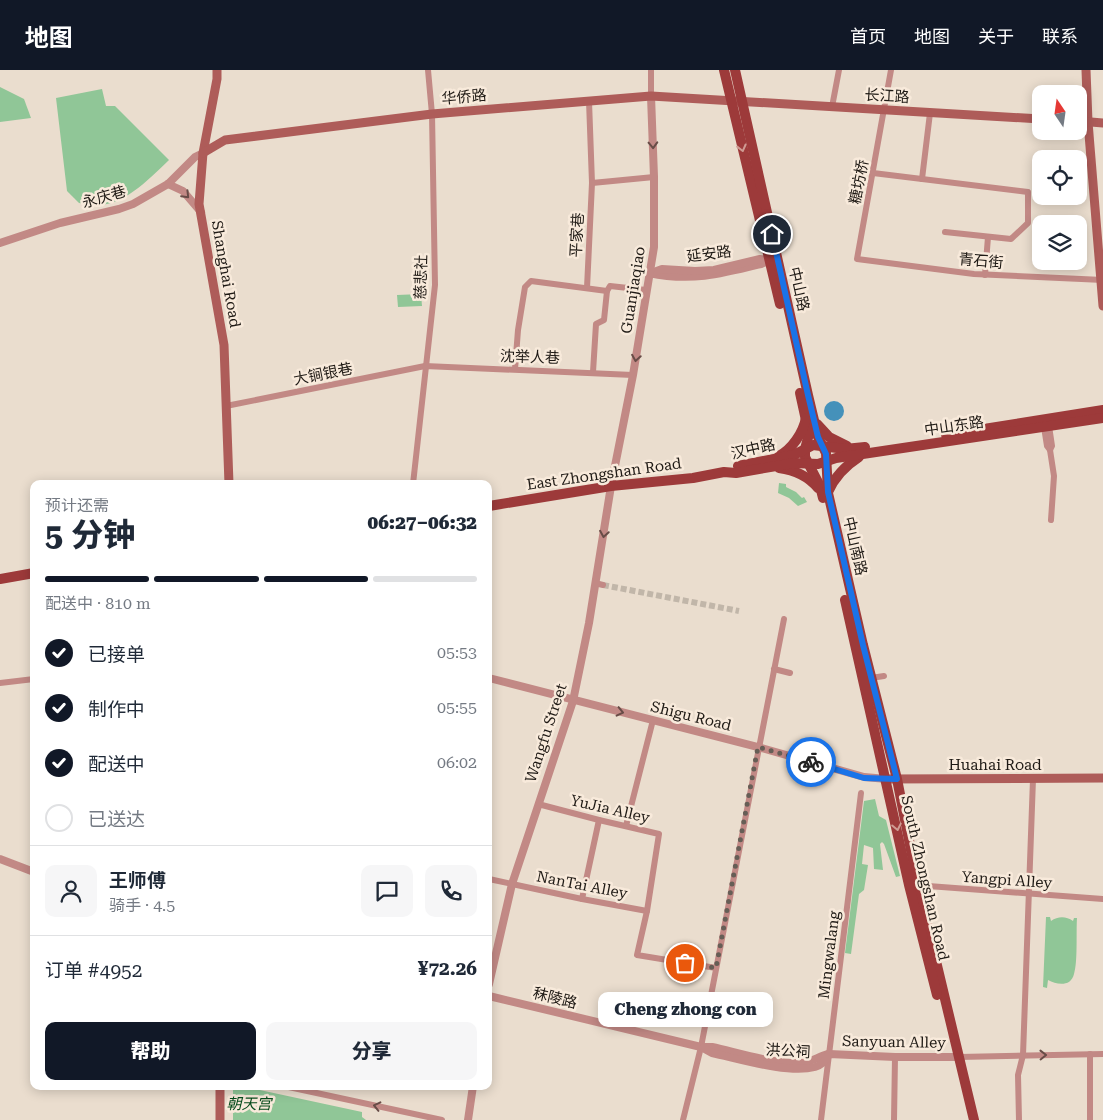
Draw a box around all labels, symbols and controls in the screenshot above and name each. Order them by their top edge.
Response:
text: 地图 [25,24,73,52]
text: 首页 [850,26,886,47]
text: 地图 [914,26,950,47]
text: 关于 [978,26,1014,47]
text: 联系 [1042,26,1078,47]
north arrow [1032,85,1088,140]
map controls [1032,85,1087,270]
street label: 华侨路 [441,86,487,108]
street label: 长江路 [864,86,910,106]
one-way arrow [647,141,658,149]
one-way arrow [737,144,747,152]
button: locate [1032,150,1087,205]
street label: 糖坊桥 [846,158,872,206]
street label: 永庆巷 [80,182,128,212]
one-way arrow [180,190,189,199]
street label: 平家巷 [567,212,587,258]
pin [751,213,793,255]
button: layers [1032,215,1087,270]
street label: Shanghai Road [208,219,244,329]
icon: home [758,220,786,248]
street label: 延安路 [686,242,732,266]
street label: Guanjiaqiao [617,245,649,335]
street label: 青石街 [958,250,1004,272]
street label: 慈悲社 [411,254,431,300]
street label: 中山路 [785,265,813,313]
street label: 沈举人巷 [500,347,560,367]
one-way arrow [631,354,641,362]
street label: 大锏银巷 [292,359,354,389]
street label: 中山东路 [923,413,985,439]
street label: 汉中路 [729,435,777,463]
street label: East Zhongshan Road [526,454,683,494]
text: 预计还需 [45,496,109,515]
text: 06:27–06:32 [368,511,477,534]
street label: 中山南路 [839,515,871,577]
text: 5 分钟 [45,516,135,554]
one-way arrow [599,530,609,539]
text: 配送中 · 810 m [45,594,151,613]
icon: check [45,639,73,667]
text: 已接单 [88,643,145,666]
text: 05:53 [437,643,477,662]
street label: Wangfu Street [522,681,571,785]
icon: check [45,694,73,722]
street label: Shigu Road [649,697,733,735]
text: 制作中 [88,698,145,721]
text: 05:55 [437,698,477,717]
one-way arrow [616,706,625,717]
courier [786,737,836,787]
icon: bike [797,748,825,776]
icon: check [45,749,73,777]
text: 配送中 [88,753,145,776]
text: 06:02 [437,753,477,772]
street label: Huahai Road [948,756,1042,774]
street label: YuJia Alley [569,791,652,827]
street label: South Zhongshan Road [897,794,953,963]
text: 已送达 [88,808,145,831]
one-way arrow [891,822,902,831]
button: person [45,865,97,917]
button: chat [361,865,413,917]
button: phone [425,865,477,917]
street label: NanTai Alley [535,867,629,903]
street label: Yangpi Alley [961,868,1053,892]
text: 王师傅 [109,869,166,892]
text: 骑手 · 4.5 [109,896,175,915]
street label: Mingwalang [815,909,843,1000]
pin [664,942,706,984]
icon: bag [671,949,699,977]
text: ¥72.26 [418,957,477,980]
text: 订单 #4952 [45,959,142,982]
street label: 秣陵路 [531,984,579,1012]
callout: Cheng zhong con [598,993,772,1028]
text: Cheng zhong con [614,1000,757,1019]
button: 帮助 [45,1022,256,1080]
button: 分享 [266,1022,477,1080]
street label: Sanyuan Alley [842,1032,946,1052]
street label: 洪公祠 [765,1041,811,1061]
one-way arrow [1039,1049,1047,1060]
park label: 朝天宫 [226,1095,273,1113]
one-way arrow [373,1101,382,1112]

